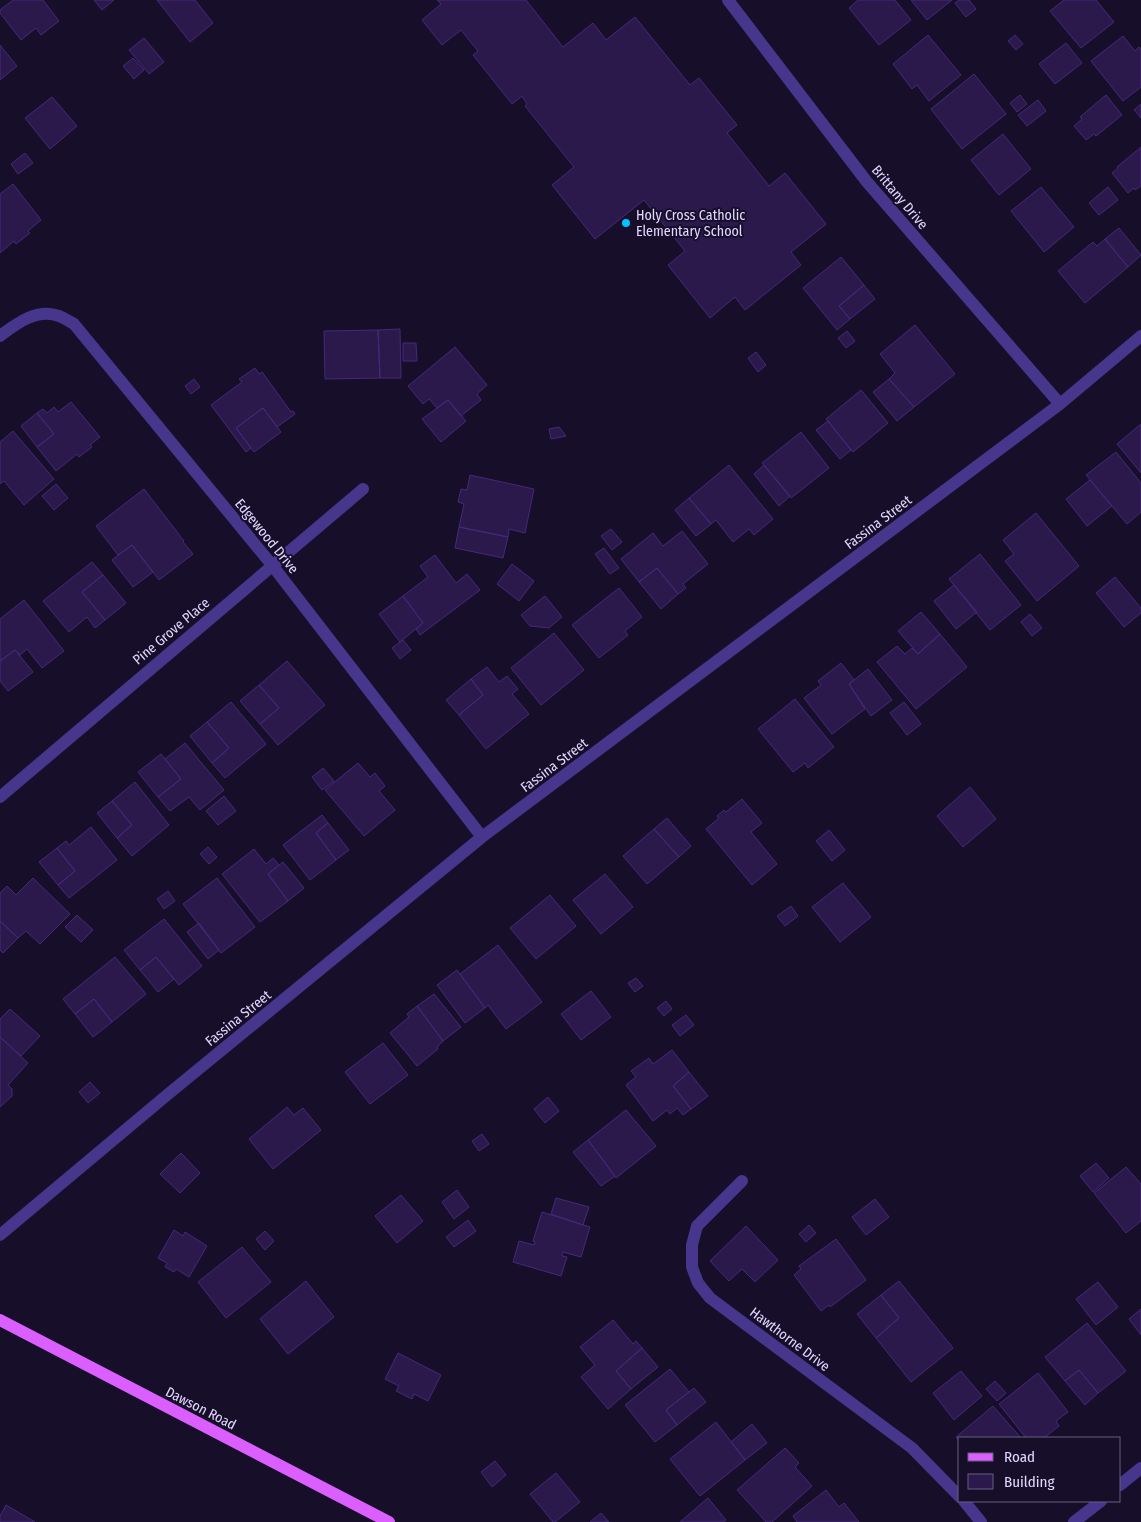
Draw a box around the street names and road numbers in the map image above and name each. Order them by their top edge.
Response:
street label: Brittany Drive [868,162,931,233]
street label: Fassina Street [841,491,915,553]
street label: Edgewood Drive [231,495,302,577]
street label: Pine Grove Place [129,594,213,668]
street label: Fassina Street [517,734,591,796]
street label: Fassina Street [202,987,275,1050]
street label: Hawthorne Drive [746,1304,833,1375]
street label: Dawson Road [163,1383,239,1433]

